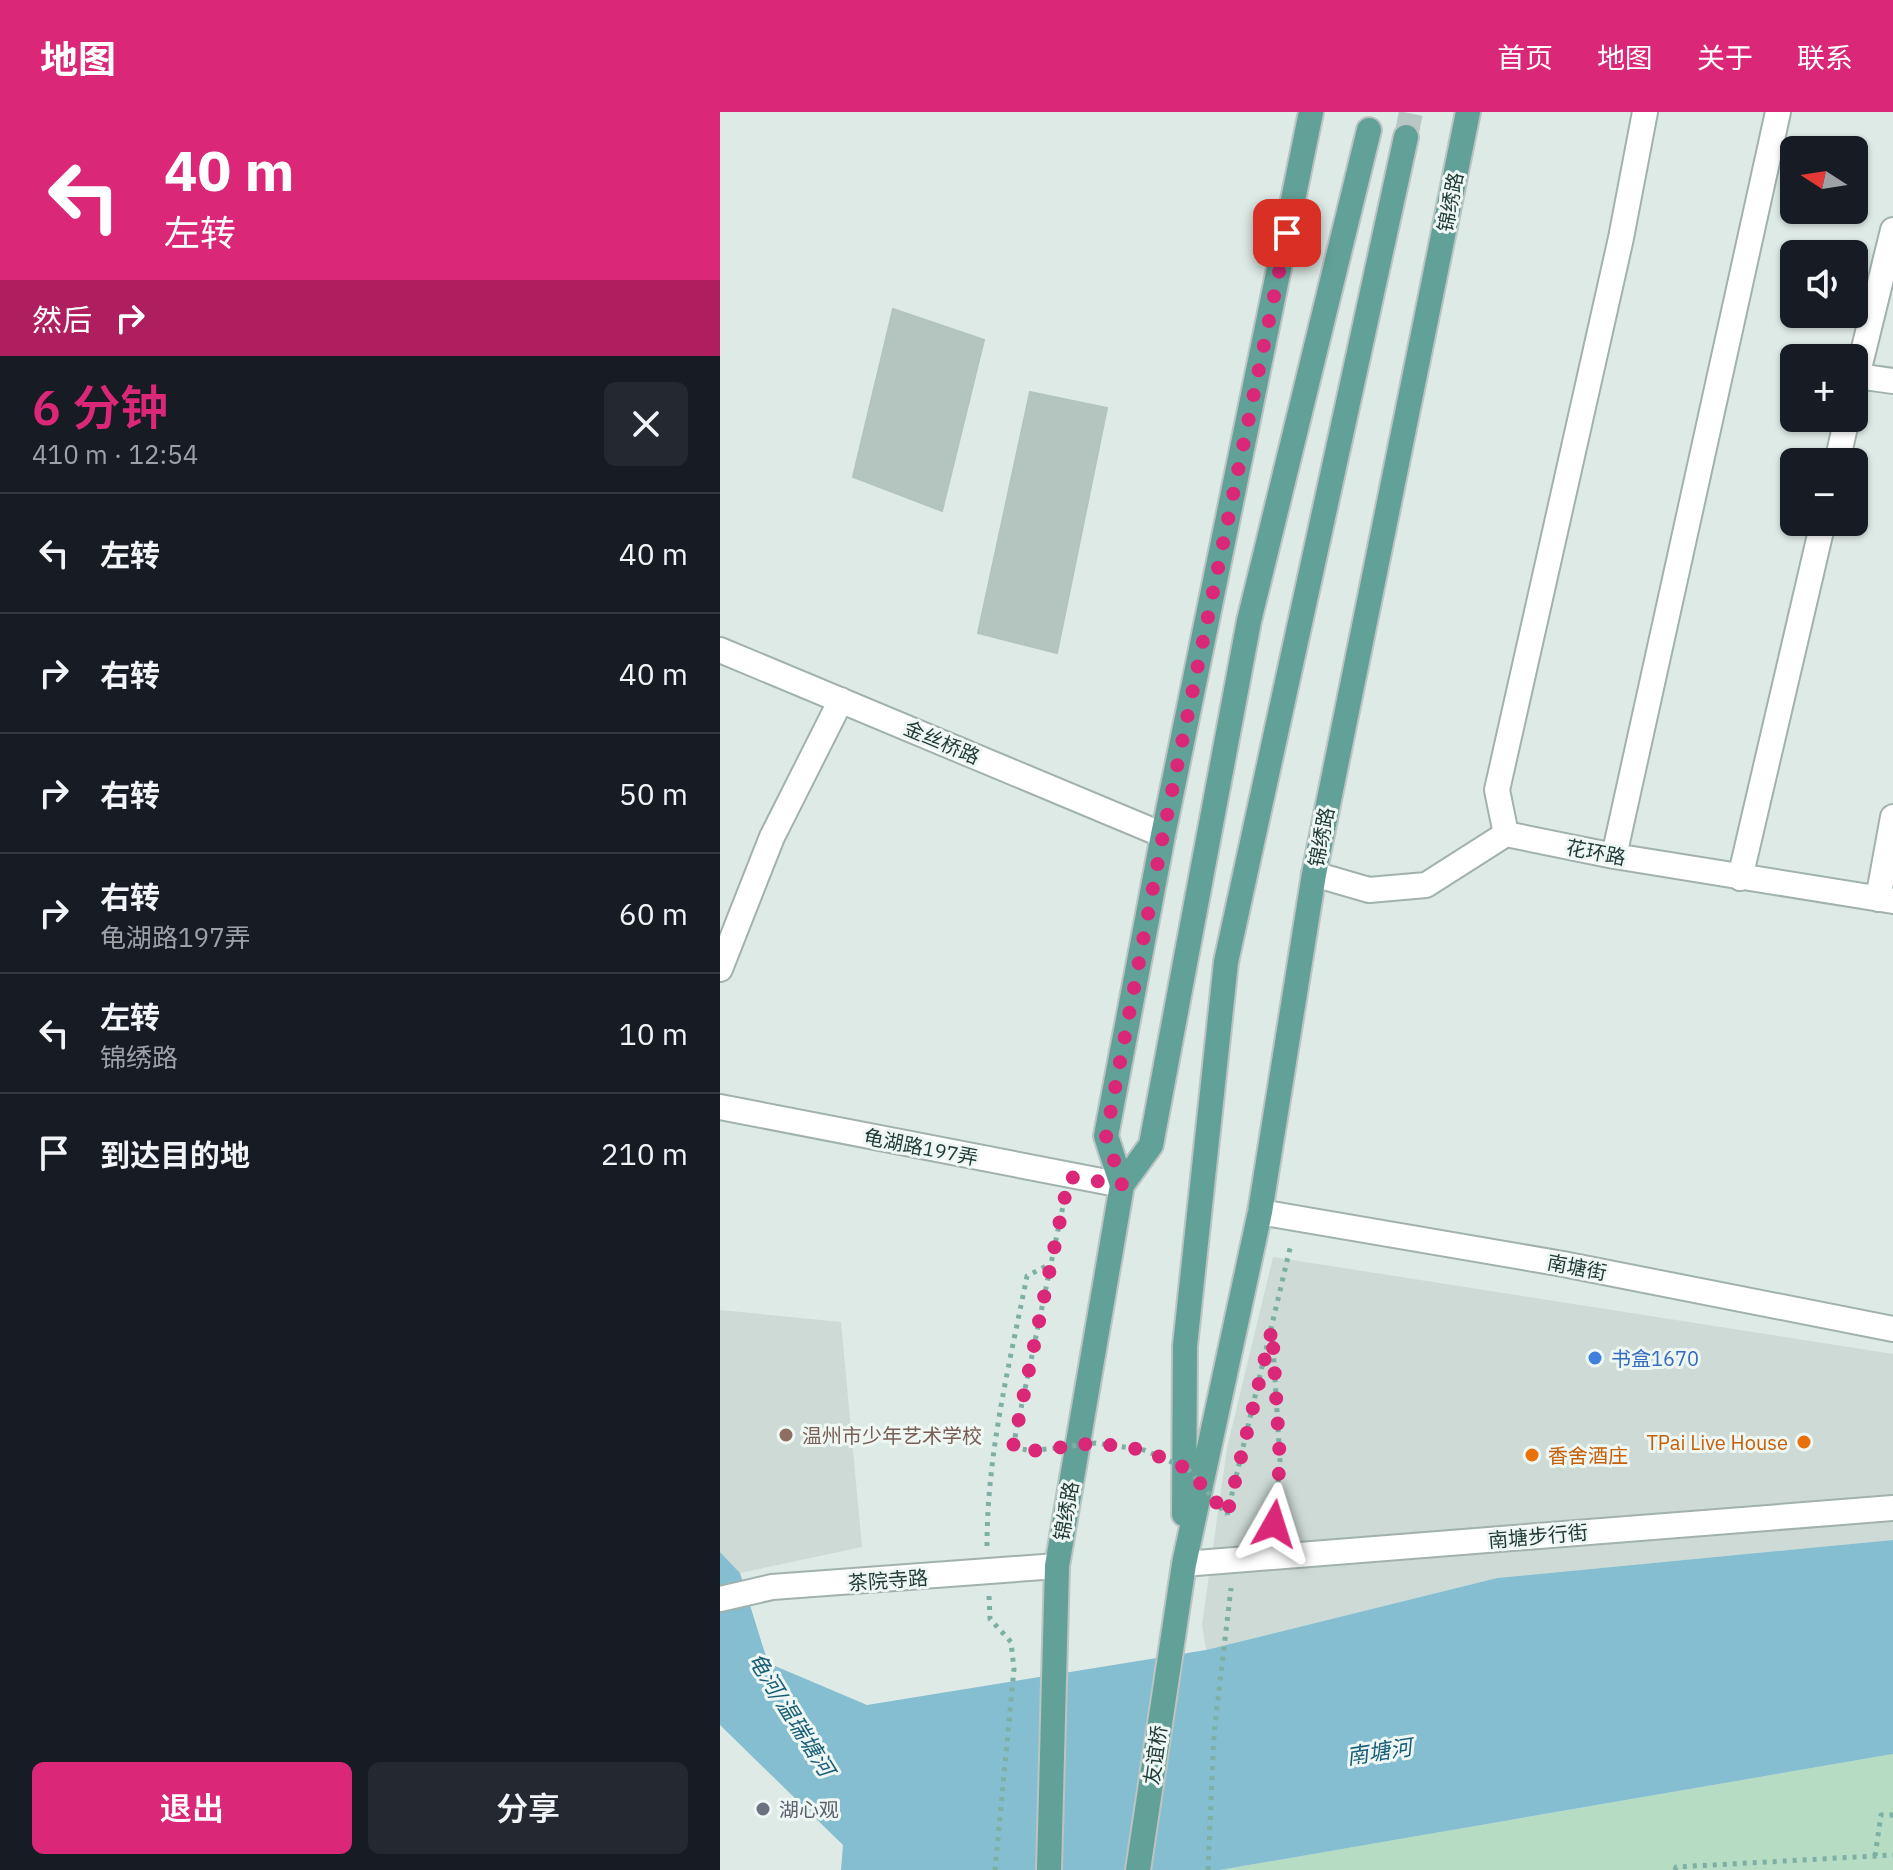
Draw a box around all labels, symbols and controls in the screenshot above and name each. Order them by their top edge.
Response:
text: 地图 [40,34,116,83]
text: 首页 [1497,39,1553,76]
text: 地图 [1597,39,1653,76]
text: 关于 [1697,39,1753,76]
text: 联系 [1797,39,1853,76]
text: 40 m [164,134,294,206]
north arrow [1780,136,1868,224]
map controls [1780,136,1868,536]
icon: left [32,144,136,248]
street label: 锦绣路 [1431,170,1469,234]
pin [1253,199,1321,267]
text: 左转 [164,209,236,256]
icon: arrive [1265,211,1309,255]
button: sound [1780,240,1868,328]
icon: right [108,296,152,340]
text: 然后 [32,300,92,339]
button: + [1780,344,1868,432]
text: 6 分钟 [32,376,168,438]
button: close [604,382,688,466]
text: 410 m · 12:54 [32,437,198,471]
button: − [1780,448,1868,536]
icon: left [32,531,76,575]
text: 40 m [619,534,688,573]
text: 左转 [100,535,160,574]
icon: right [32,651,76,695]
text: 40 m [619,654,688,693]
text: 右转 [100,655,160,694]
street label: 金丝桥路 [900,714,984,770]
icon: right [32,771,76,815]
text: 50 m [619,774,688,813]
text: 右转 [100,775,160,814]
street label: 锦绣路 [1302,805,1340,869]
street label: 花环路 [1564,833,1628,871]
text: 右转 [100,877,160,916]
icon: right [32,891,76,935]
text: 60 m [619,894,688,933]
text: 龟湖路197弄 [100,920,251,954]
text: 左转 [100,997,160,1036]
icon: left [32,1011,76,1055]
text: 10 m [619,1014,688,1053]
text: 锦绣路 [100,1040,178,1074]
street label: 龟湖路197弄 [861,1123,981,1171]
icon: arrive [32,1131,76,1175]
text: 210 m [601,1134,688,1173]
text: 到达目的地 [100,1135,250,1174]
street label: 南塘街 [1545,1248,1609,1286]
place label: 书盒1670 [1611,1345,1699,1372]
marker: 书盒1670 [1586,1349,1604,1367]
place label: 温州市少年艺术学校 [802,1422,982,1449]
marker: 温州市少年艺术学校 [777,1426,795,1444]
place label: TPai Live House [1646,1429,1788,1456]
marker: TPai Live House [1795,1433,1813,1451]
place label: 香舍酒庄 [1548,1442,1628,1469]
marker: 香舍酒庄 [1523,1446,1541,1464]
street label: 锦绣路 [1047,1479,1085,1543]
position arrow [1232,1482,1316,1566]
street label: 南塘步行街 [1487,1518,1589,1554]
street label: 茶院寺路 [847,1564,929,1596]
water label: 龟河/温瑞塘河 [743,1647,844,1785]
street label: 友谊桥 [1137,1723,1173,1787]
water label: 南塘河 [1344,1731,1418,1770]
button: 退出 [32,1762,352,1854]
button: 分享 [368,1762,688,1854]
place label: 湖心观 [779,1796,839,1823]
marker: 湖心观 [754,1800,772,1818]

